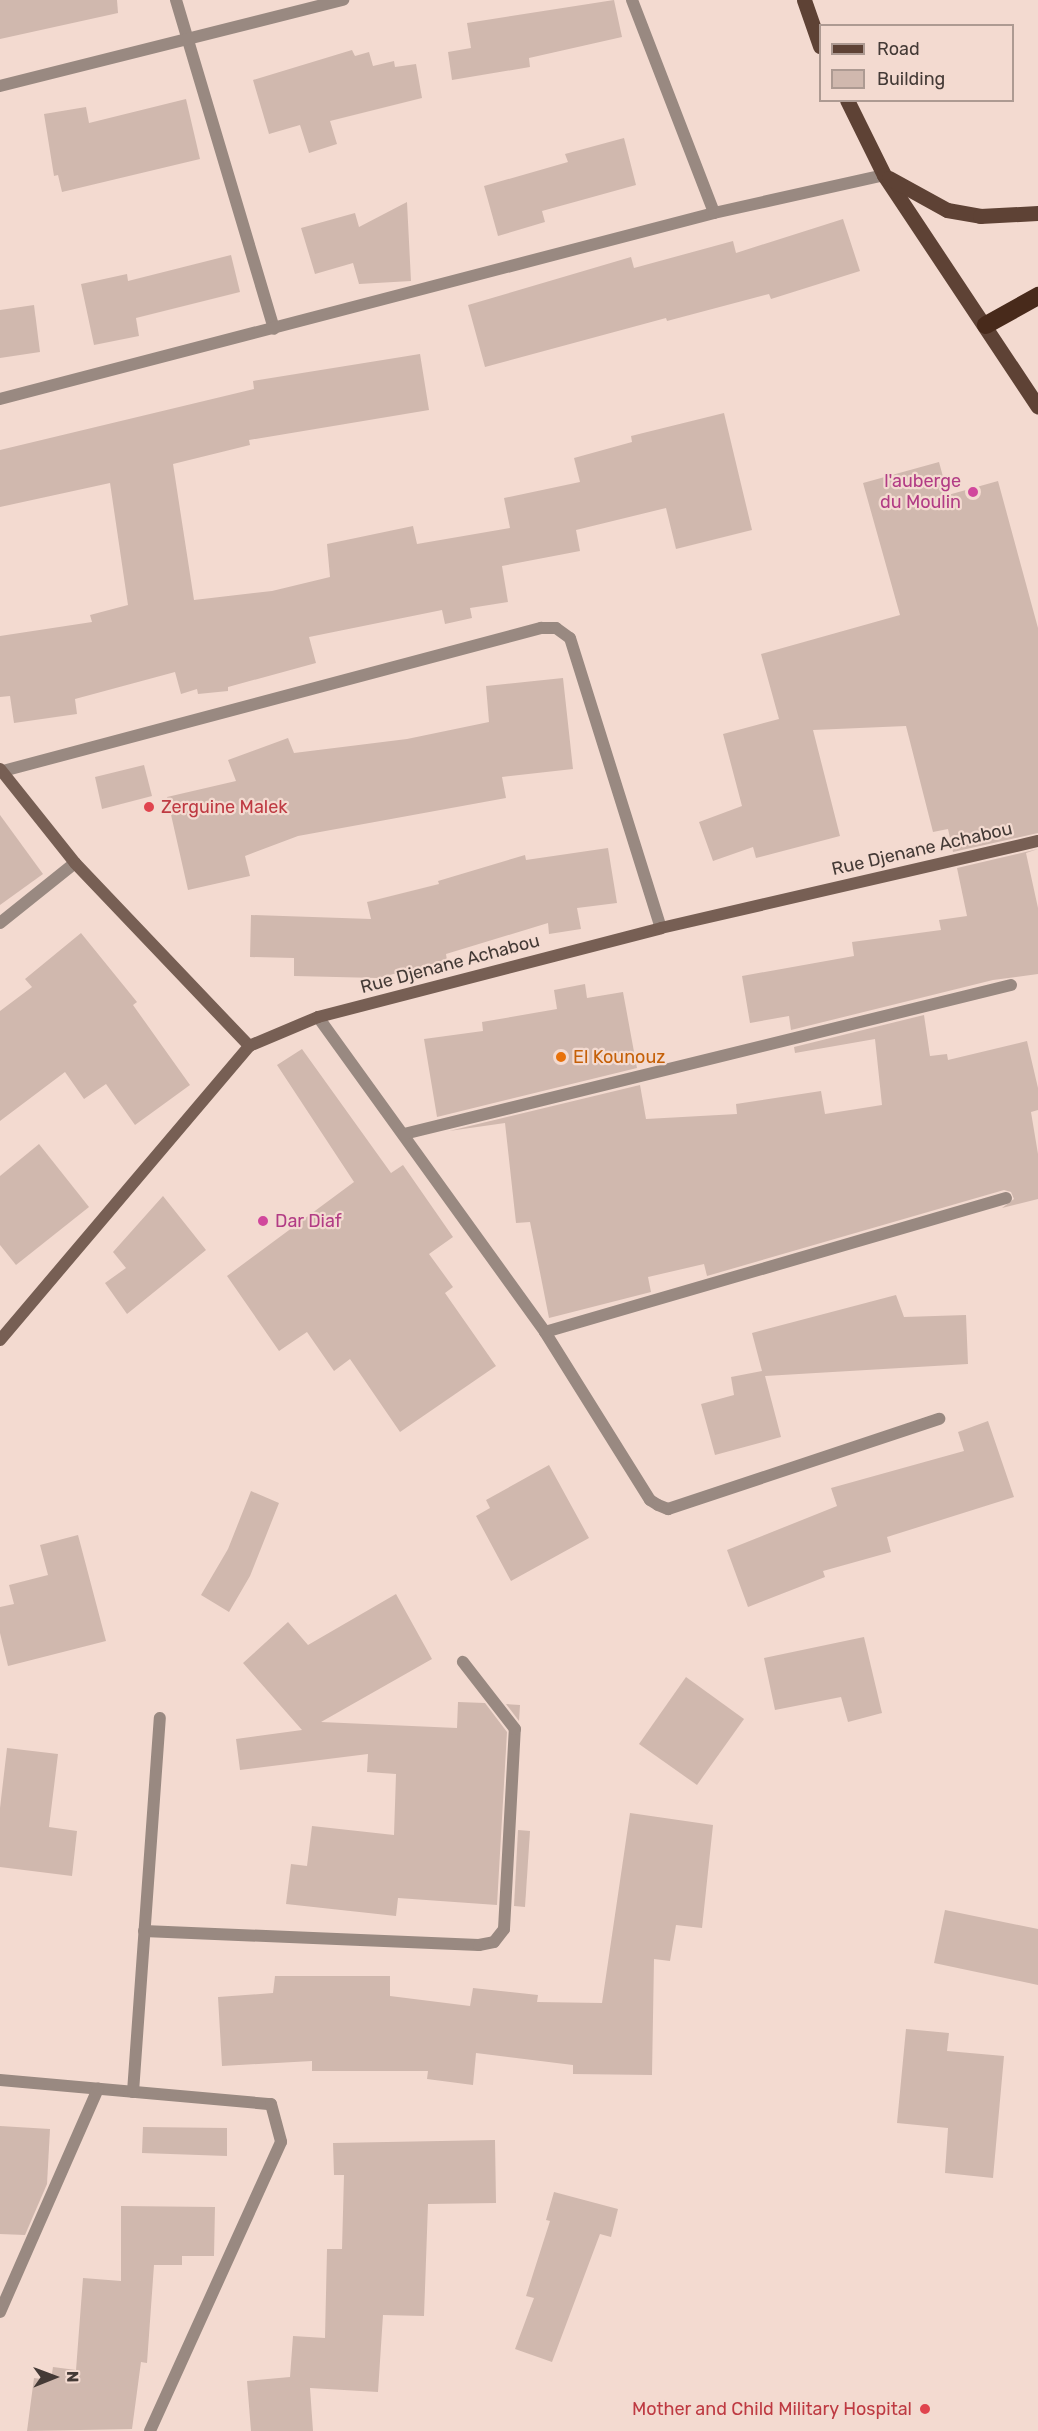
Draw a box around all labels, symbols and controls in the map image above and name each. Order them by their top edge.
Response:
legend [819,24,1014,102]
text: Road [877,38,920,60]
text: Building [877,68,945,90]
place label: l'auberge du Moulin [880,471,961,514]
marker: l'auberge du Moulin [966,485,980,499]
place label: Zerguine Malek [161,796,288,818]
marker: Zerguine Malek [142,800,156,814]
street label: Rue Djenane Achabou [829,818,1015,880]
street label: Rue Djenane Achabou [358,930,542,998]
place label: El Kounouz [573,1046,665,1068]
marker: El Kounouz [554,1050,568,1064]
place label: Dar Diaf [275,1210,342,1232]
marker: Dar Diaf [256,1214,270,1228]
north arrow [24,2347,84,2407]
text: N [63,2371,82,2383]
place label: Mother and Child Military Hospital [631,2398,912,2420]
marker: Mother and Child Military Hospital [916,2400,934,2418]

